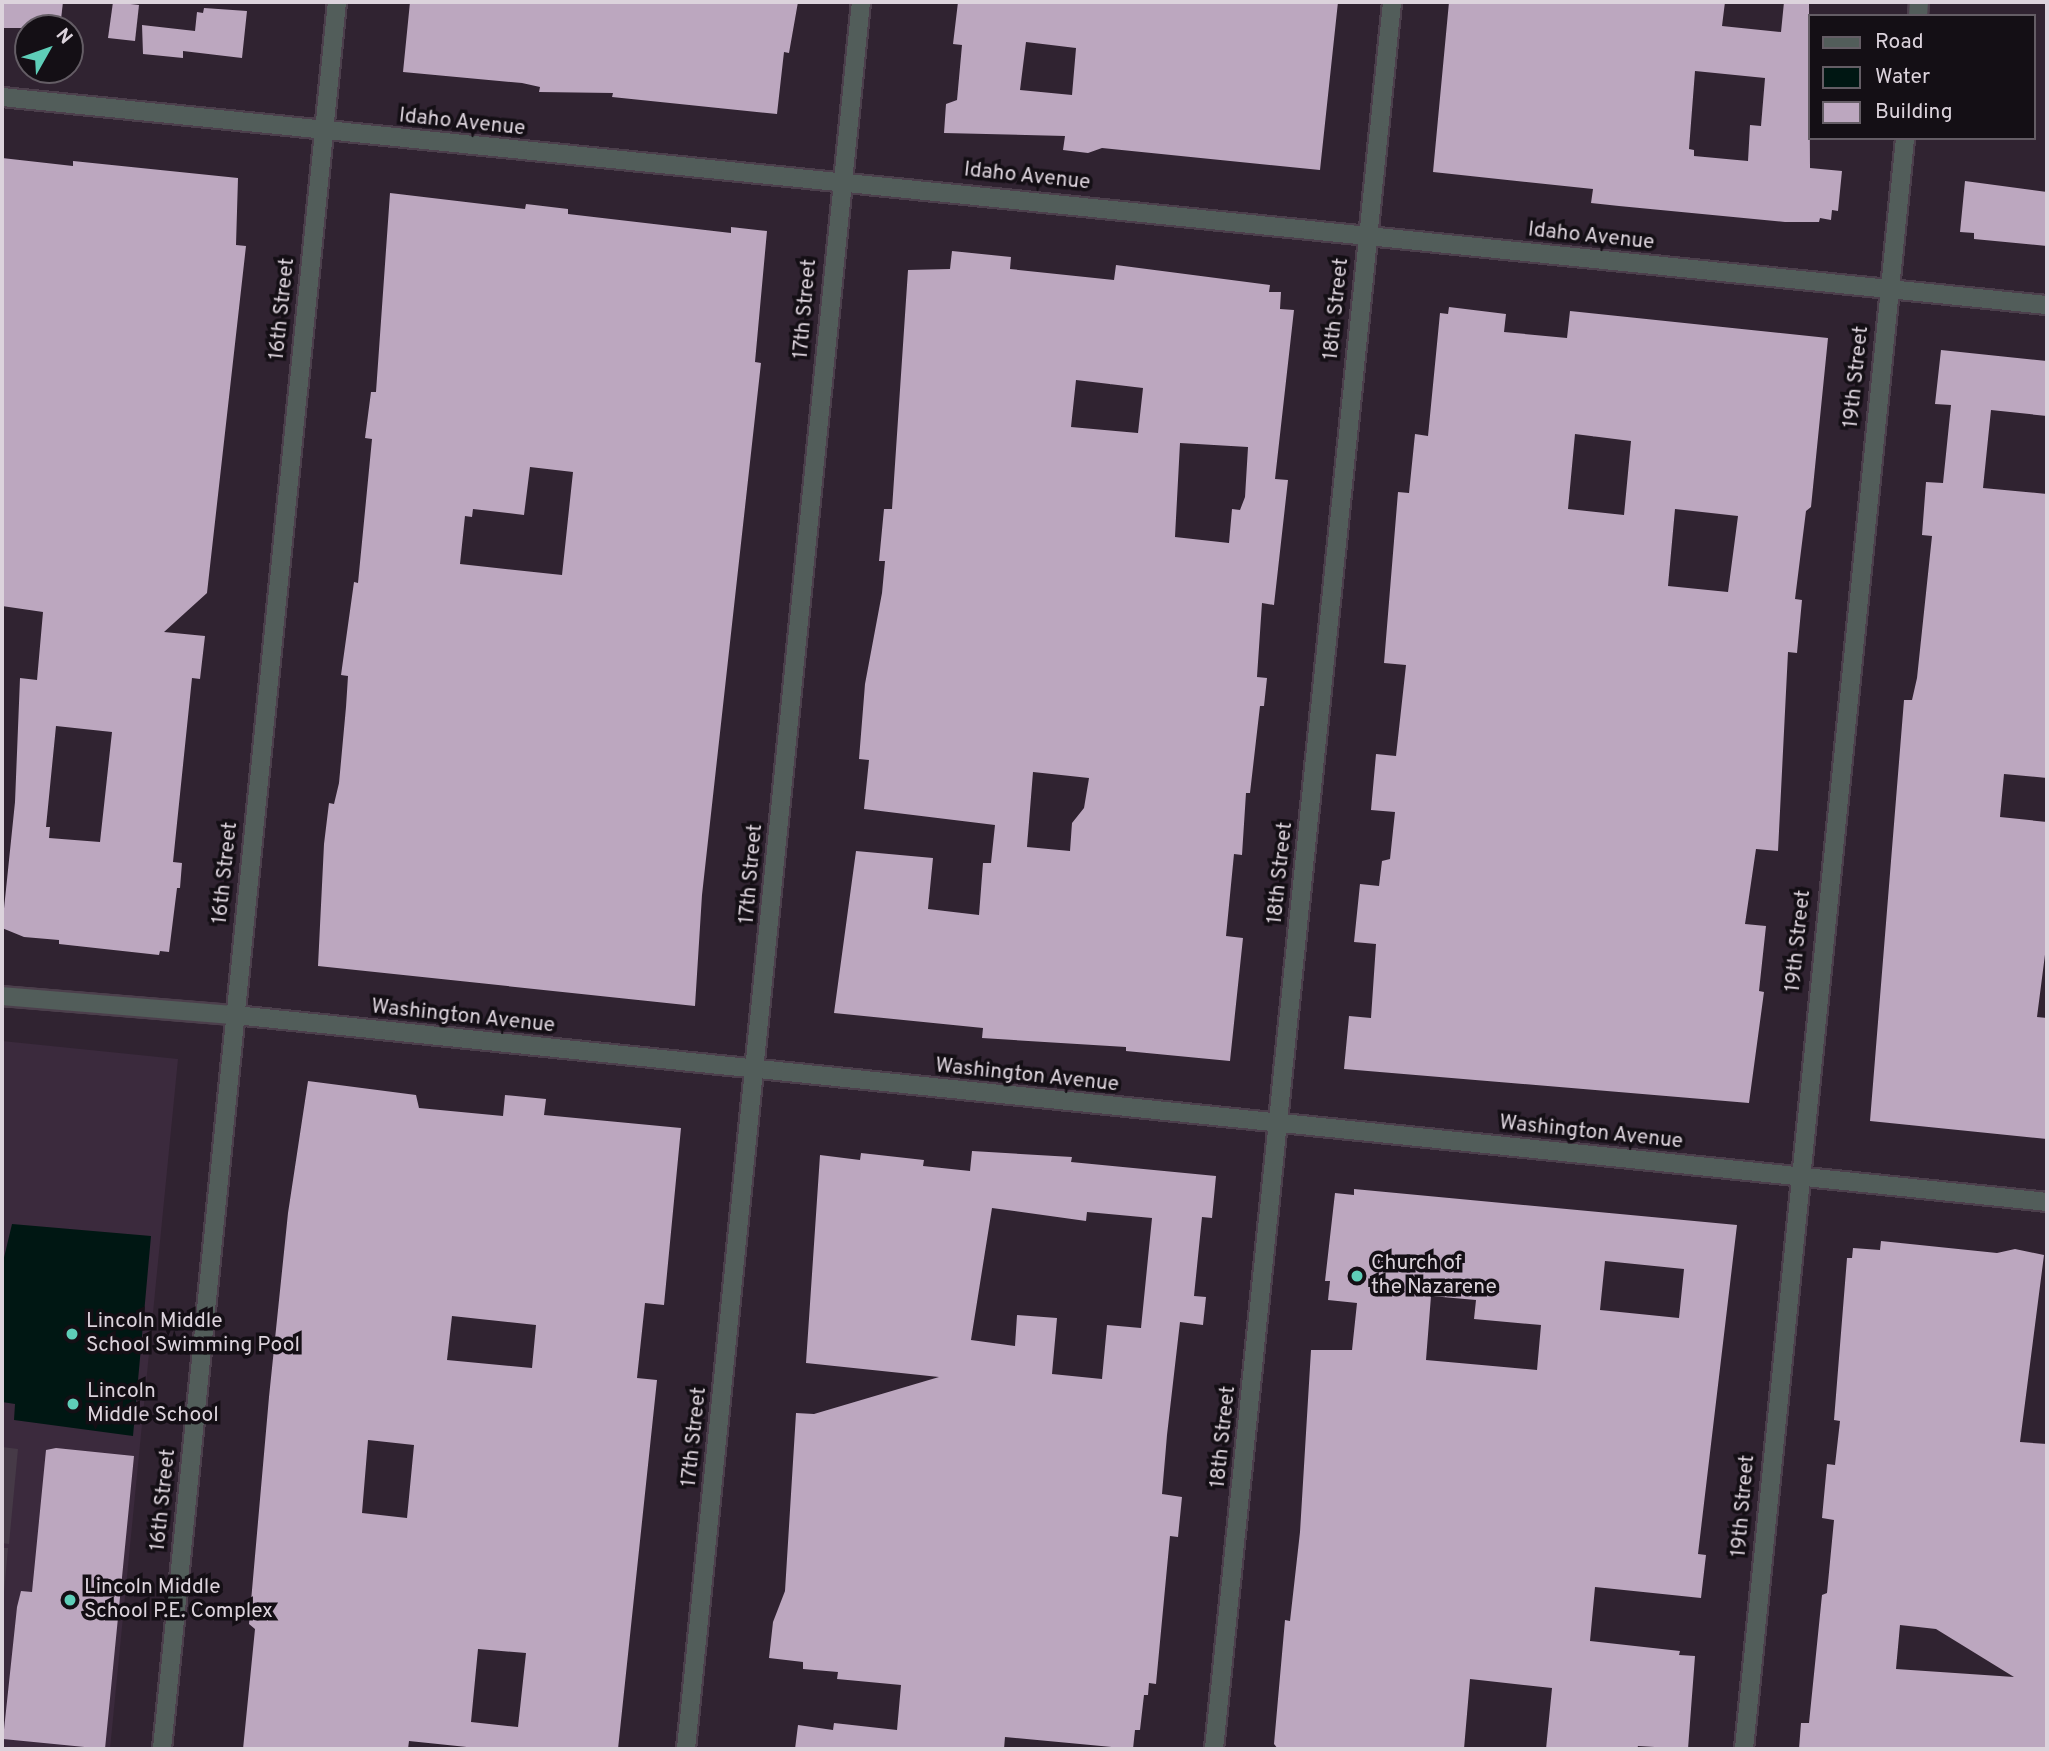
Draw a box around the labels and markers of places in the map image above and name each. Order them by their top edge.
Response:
place label: Church of the Nazarene [1371,1251,1497,1301]
marker: Church of the Nazarene [1349,1268,1365,1284]
place label: Lincoln Middle School Swimming Pool [86,1309,300,1359]
marker: Lincoln Middle School Swimming Pool [64,1326,80,1342]
place label: Lincoln Middle School [87,1379,219,1429]
marker: Lincoln Middle School [65,1396,81,1412]
place label: Lincoln Middle School P.E. Complex [84,1575,273,1625]
marker: Lincoln Middle School P.E. Complex [62,1592,78,1608]

